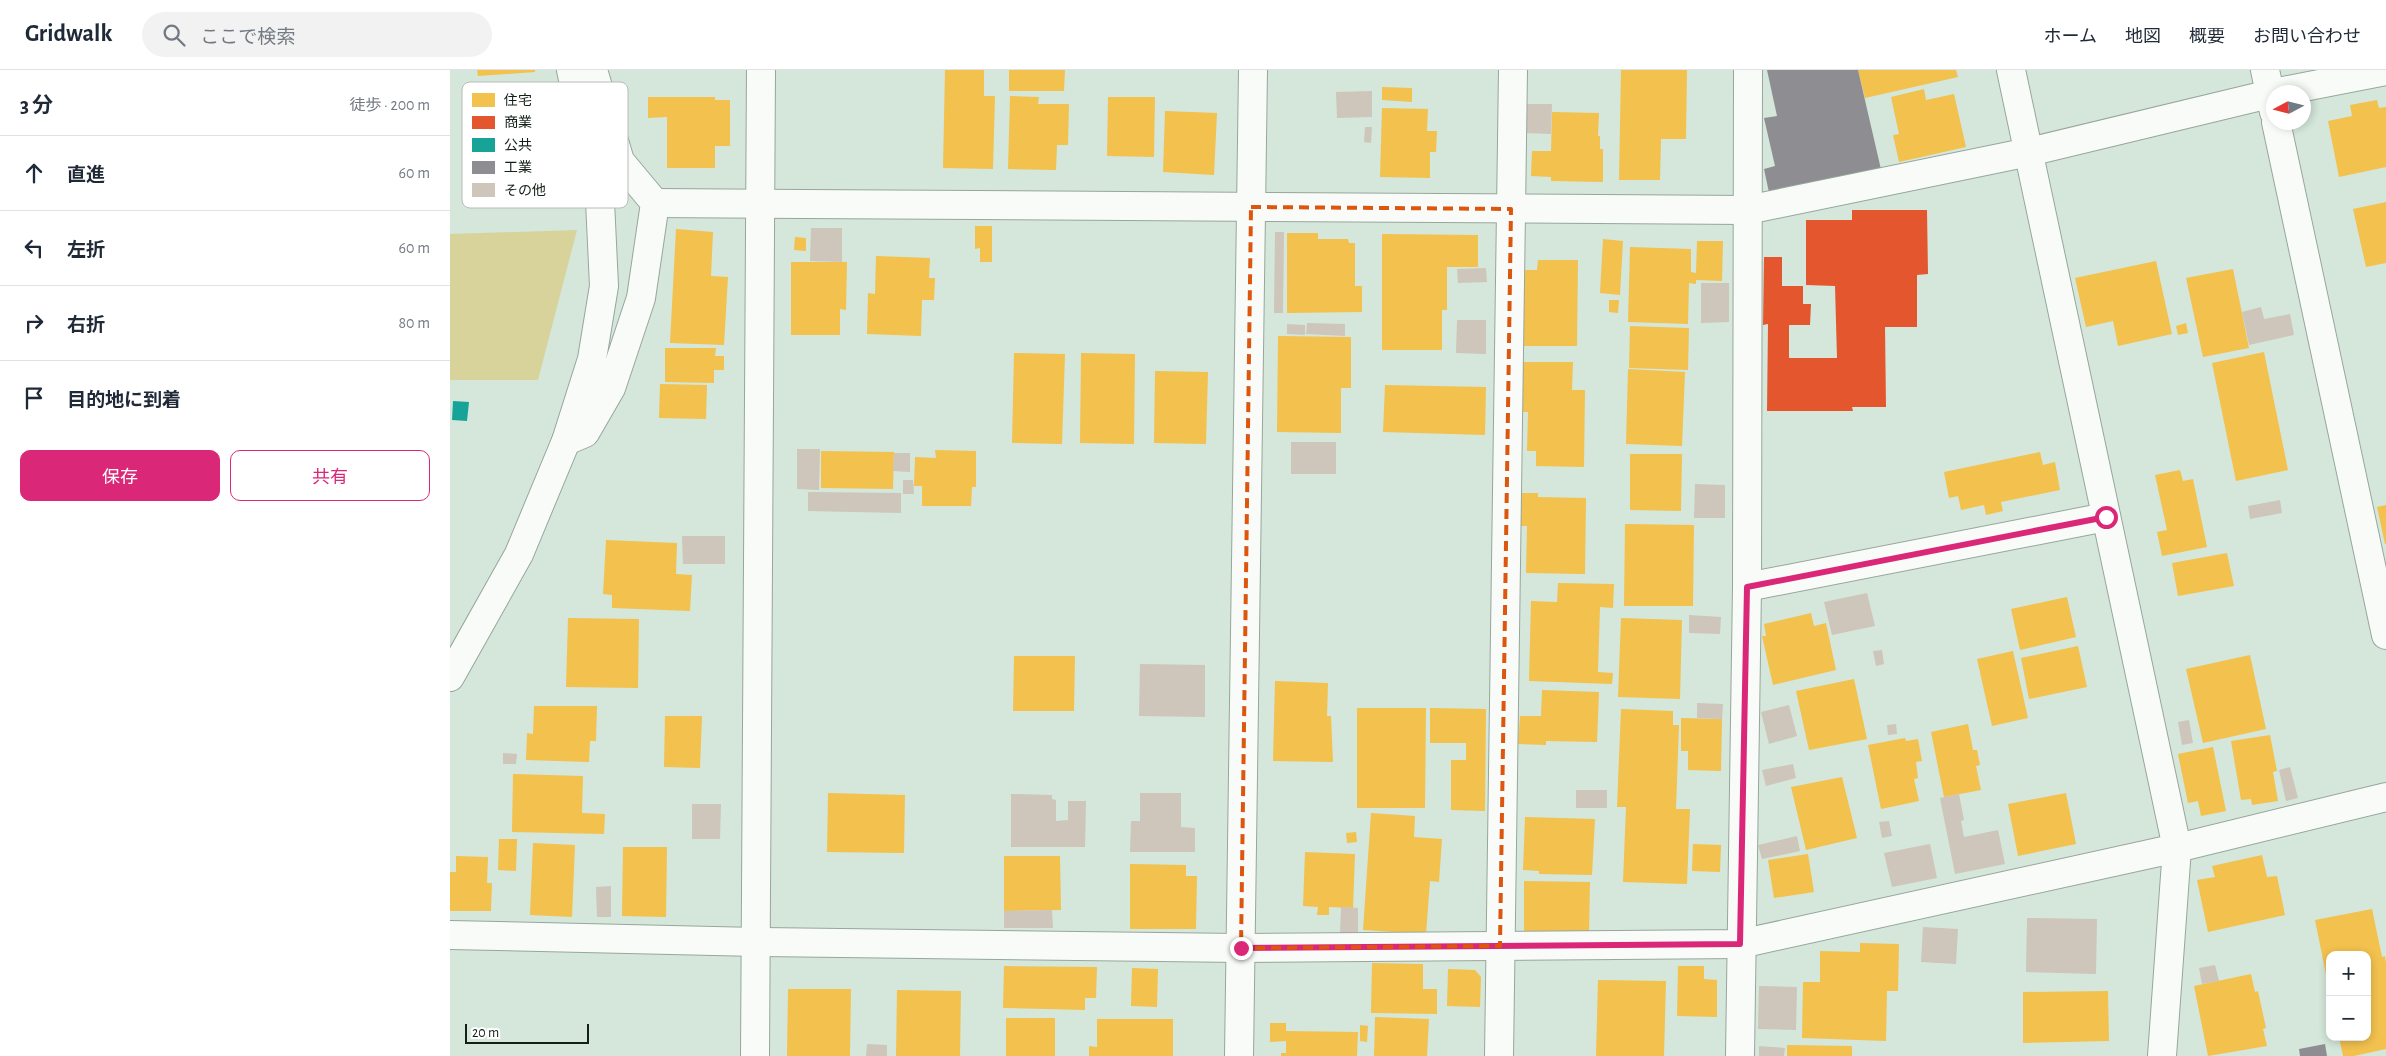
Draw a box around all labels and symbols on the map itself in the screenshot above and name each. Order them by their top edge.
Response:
legend [462,82,628,208]
north arrow [2266,85,2311,130]
text: 住宅 [504,93,532,108]
text: 商業 [504,115,532,130]
text: 公共 [504,138,532,153]
text: 工業 [504,160,532,175]
text: その他 [504,183,546,198]
route start [2095,506,2118,529]
route end [1230,937,1253,960]
scale bar [465,1021,589,1044]

